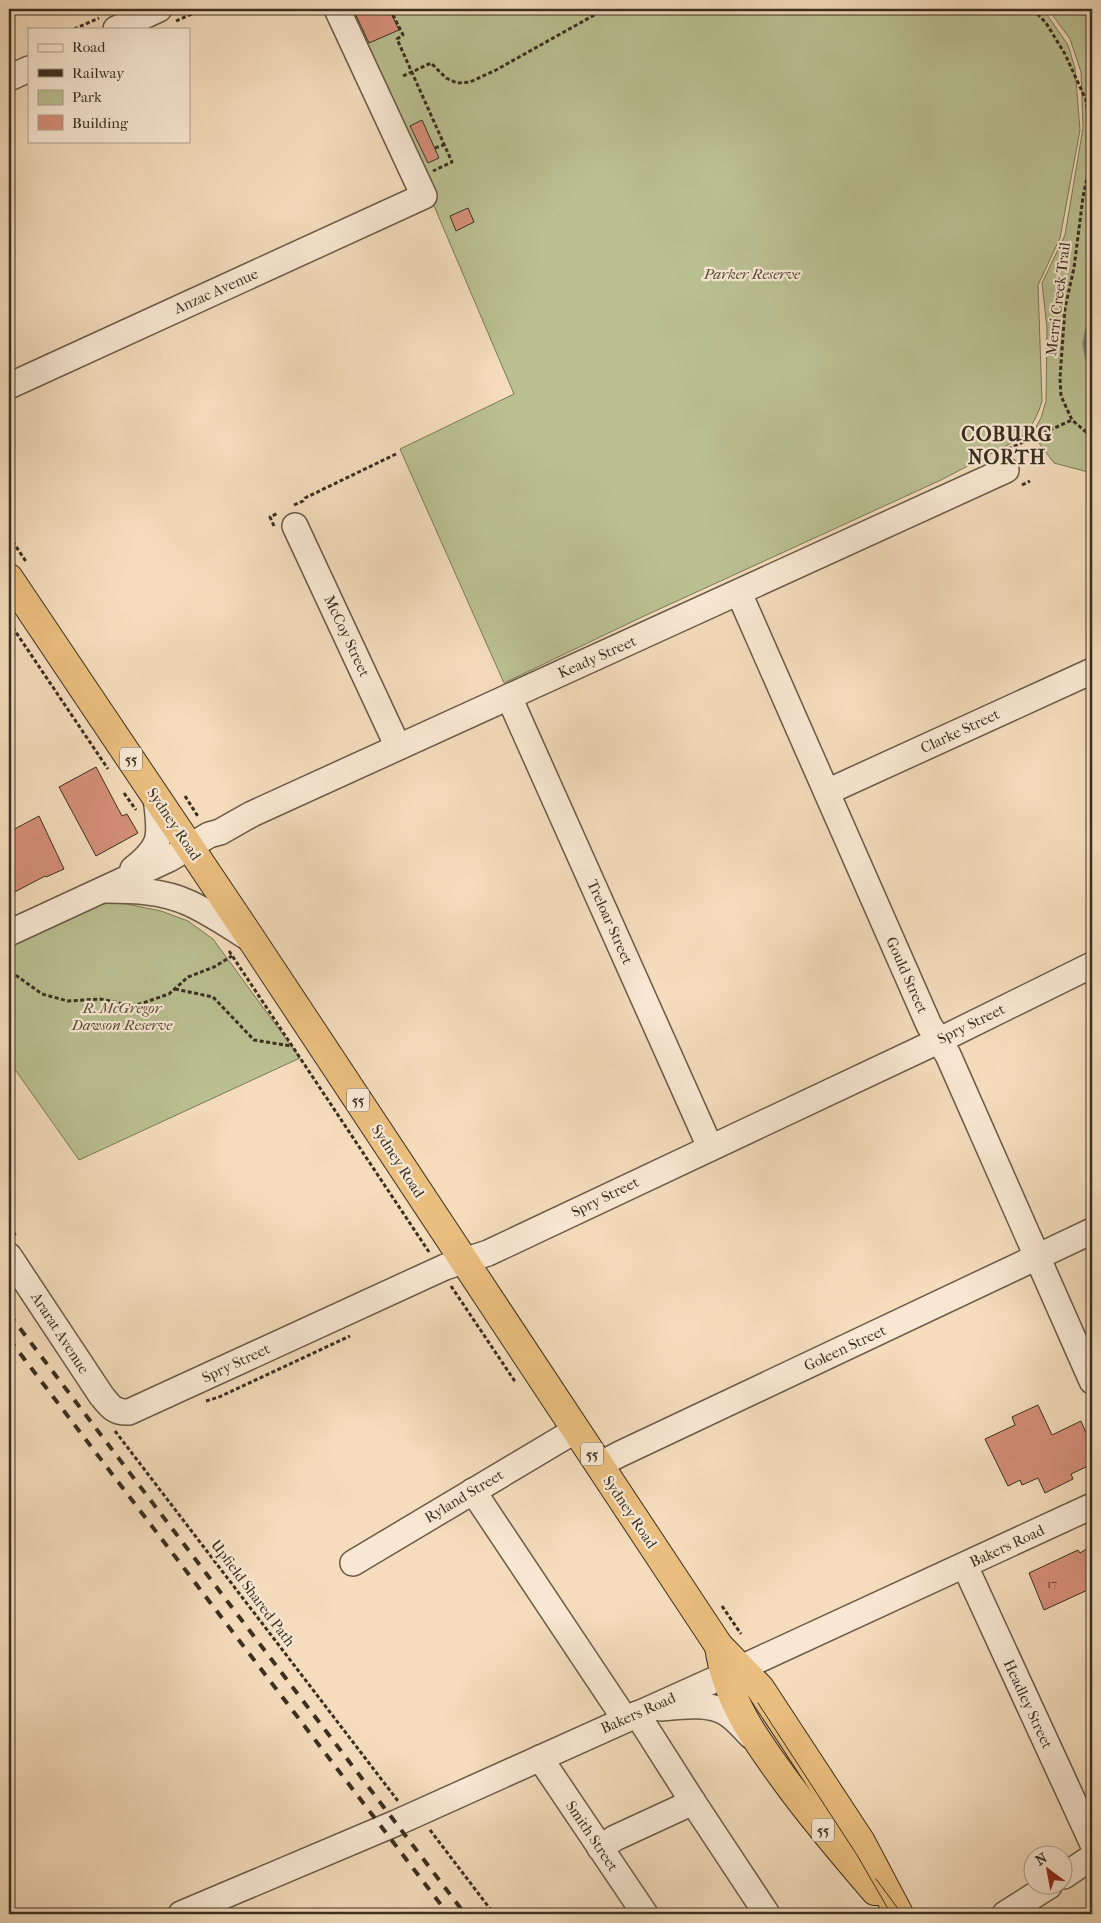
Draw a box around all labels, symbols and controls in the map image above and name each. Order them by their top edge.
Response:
legend [28,28,190,142]
text: Road [72,38,106,56]
text: Railway [72,64,125,82]
text: Park [72,88,102,106]
text: Building [72,114,129,132]
street label: Merri Creek Trail [1042,241,1074,357]
street label: Anzac Avenue [170,264,261,318]
park label: Parker Reserve [703,265,801,283]
district label: COBURG NORTH [961,423,1053,469]
street label: McCoy Street [320,592,374,680]
street label: Keady Street [555,631,640,682]
street label: Clarke Street [918,705,1003,757]
road number: 55 [120,748,142,771]
street label: Sydney Road [143,784,205,864]
street label: Treloar Street [583,877,637,968]
street label: Gould Street [882,934,932,1017]
park label: R. McGregor Dawson Reserve [71,999,173,1034]
street label: Spry Street [934,1000,1008,1048]
road number: 55 [347,1088,369,1112]
street label: Sydney Road [368,1121,429,1202]
street label: Spry Street [568,1173,642,1221]
street label: Ararat Avenue [26,1288,93,1378]
street label: Goleen Street [801,1321,889,1375]
street label: Spry Street [199,1339,273,1387]
road number: 55 [581,1442,603,1466]
street label: Ryland Street [421,1465,507,1527]
street label: Sydney Road [599,1472,661,1552]
street label: Bakers Road [967,1521,1048,1571]
street label: Upfield Shared Path [207,1536,299,1650]
house number: 17 [1047,1577,1057,1591]
street label: Headley Street [1000,1657,1057,1752]
street label: Bakers Road [598,1688,679,1738]
street label: Smith Street [562,1797,623,1875]
road number: 55 [812,1818,834,1842]
north arrow [1024,1846,1074,1896]
text: N [1032,1849,1051,1869]

